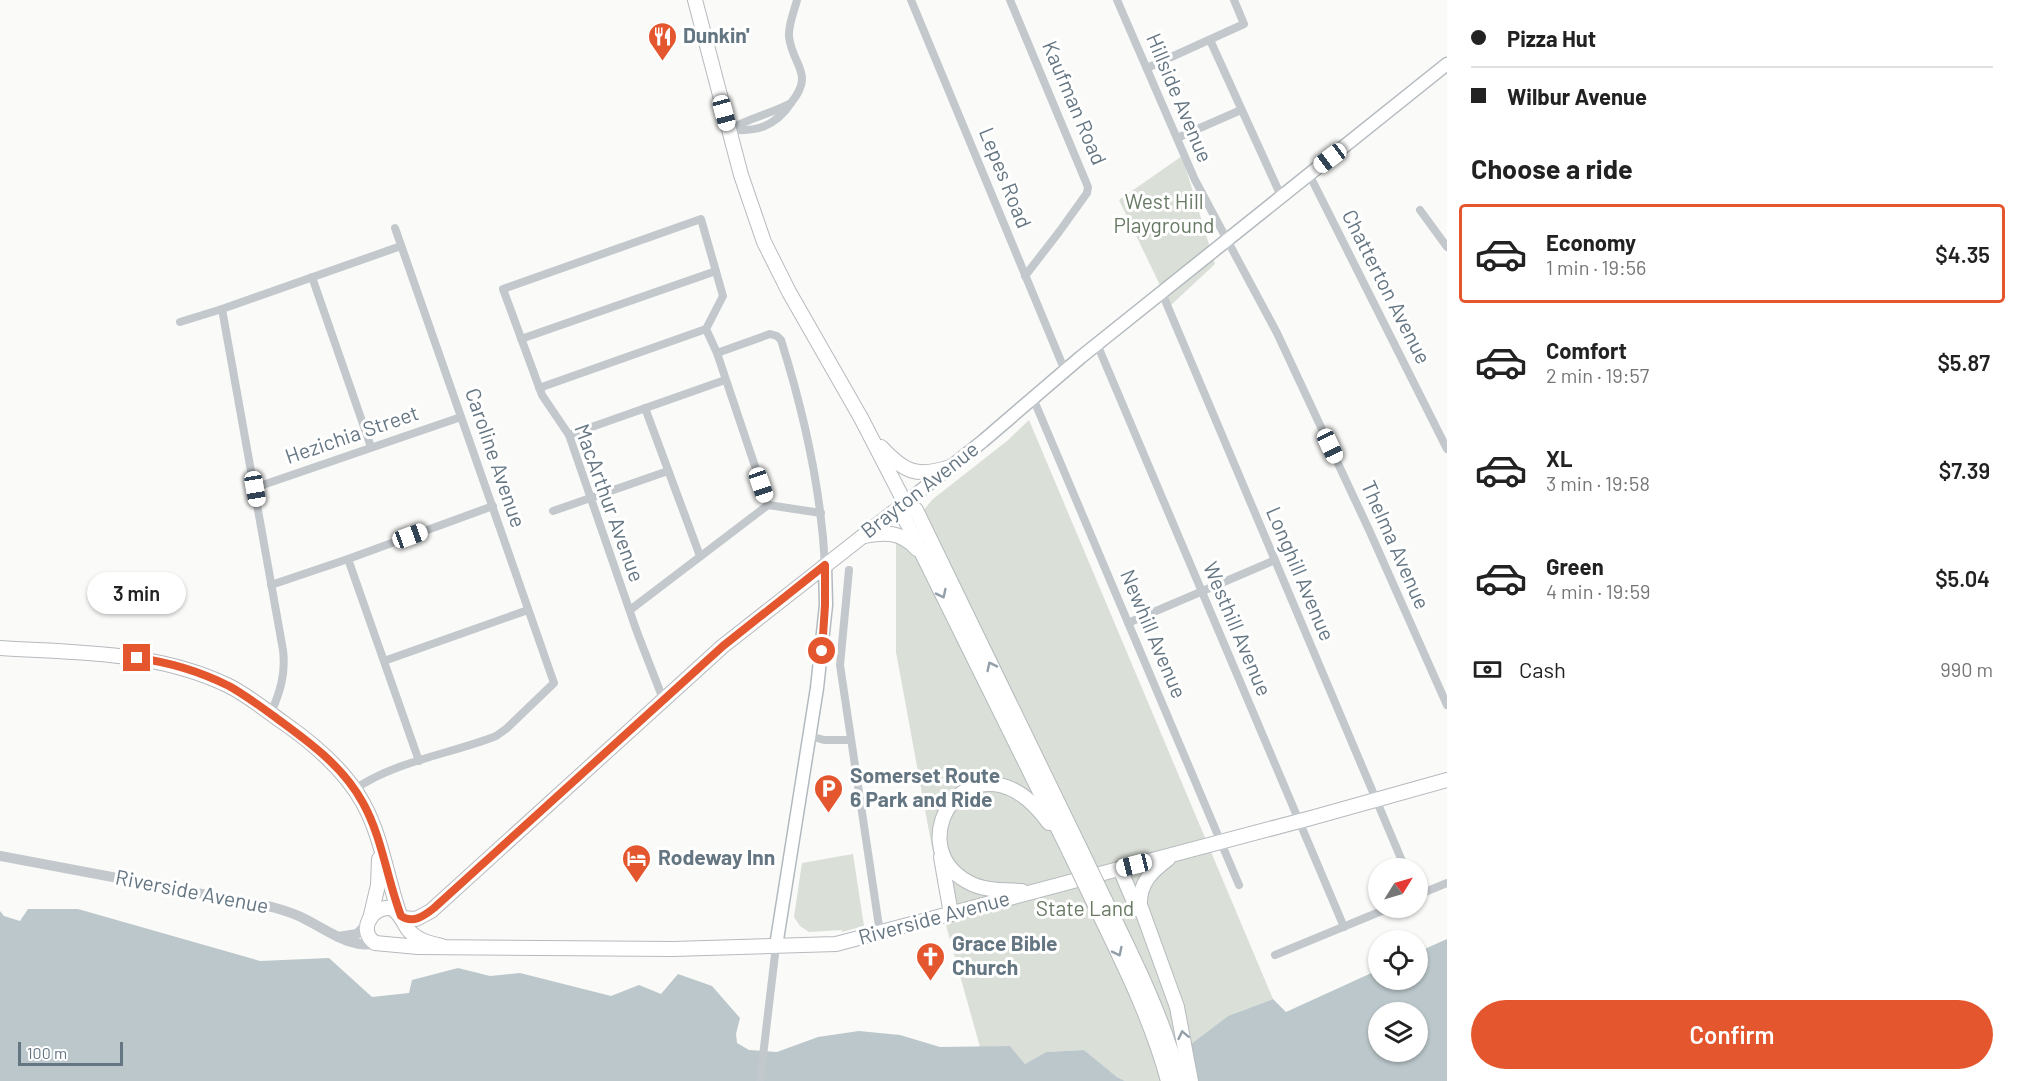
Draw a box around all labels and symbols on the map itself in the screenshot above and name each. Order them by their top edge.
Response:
restaurant icon: Dunkin' [646,20,678,62]
place label: Dunkin' [683,22,750,47]
street label: Hillside Avenue [1142,29,1219,166]
street label: Kaufman Road [1038,37,1113,168]
car [711,93,737,133]
street label: Lepes Road [975,123,1038,231]
car [1310,140,1350,176]
park label: West Hill Playground [1113,188,1215,237]
street label: Chatterton Avenue [1338,205,1437,368]
street label: Caroline Avenue [461,385,532,531]
street label: Hezichia Street [281,399,422,468]
street label: MacArthur Avenue [570,420,651,585]
car [1314,426,1346,466]
street label: Brayton Avenue [855,435,983,542]
car [747,465,775,505]
car [243,470,267,508]
street label: Thelma Avenue [1357,476,1436,613]
street label: Longhill Avenue [1262,503,1341,644]
car [390,521,430,551]
street label: Westhill Avenue [1199,558,1278,699]
street label: Newhill Avenue [1116,565,1193,702]
callout: 3 min [88,571,186,613]
one-way arrow [935,588,946,599]
route start [808,637,835,664]
route end [123,644,150,671]
one-way arrow [986,661,998,672]
place label: Somerset Route 6 Park and Ride [850,762,1000,811]
parking icon: Somerset Route 6 Park and Ride [813,772,845,814]
hotel icon: Rodeway Inn [621,842,653,884]
place label: Rodeway Inn [658,844,775,869]
car [1114,852,1154,878]
north arrow [1368,858,1428,918]
street label: Riverside Avenue [114,863,271,918]
street label: Riverside Avenue [855,884,1012,949]
park label: State Land [1036,895,1134,920]
place label: Grace Bible Church [952,930,1058,979]
church icon: Grace Bible Church [915,940,947,982]
one-way arrow [1111,946,1122,957]
one-way arrow [1178,1030,1191,1040]
scale bar [18,1039,123,1066]

